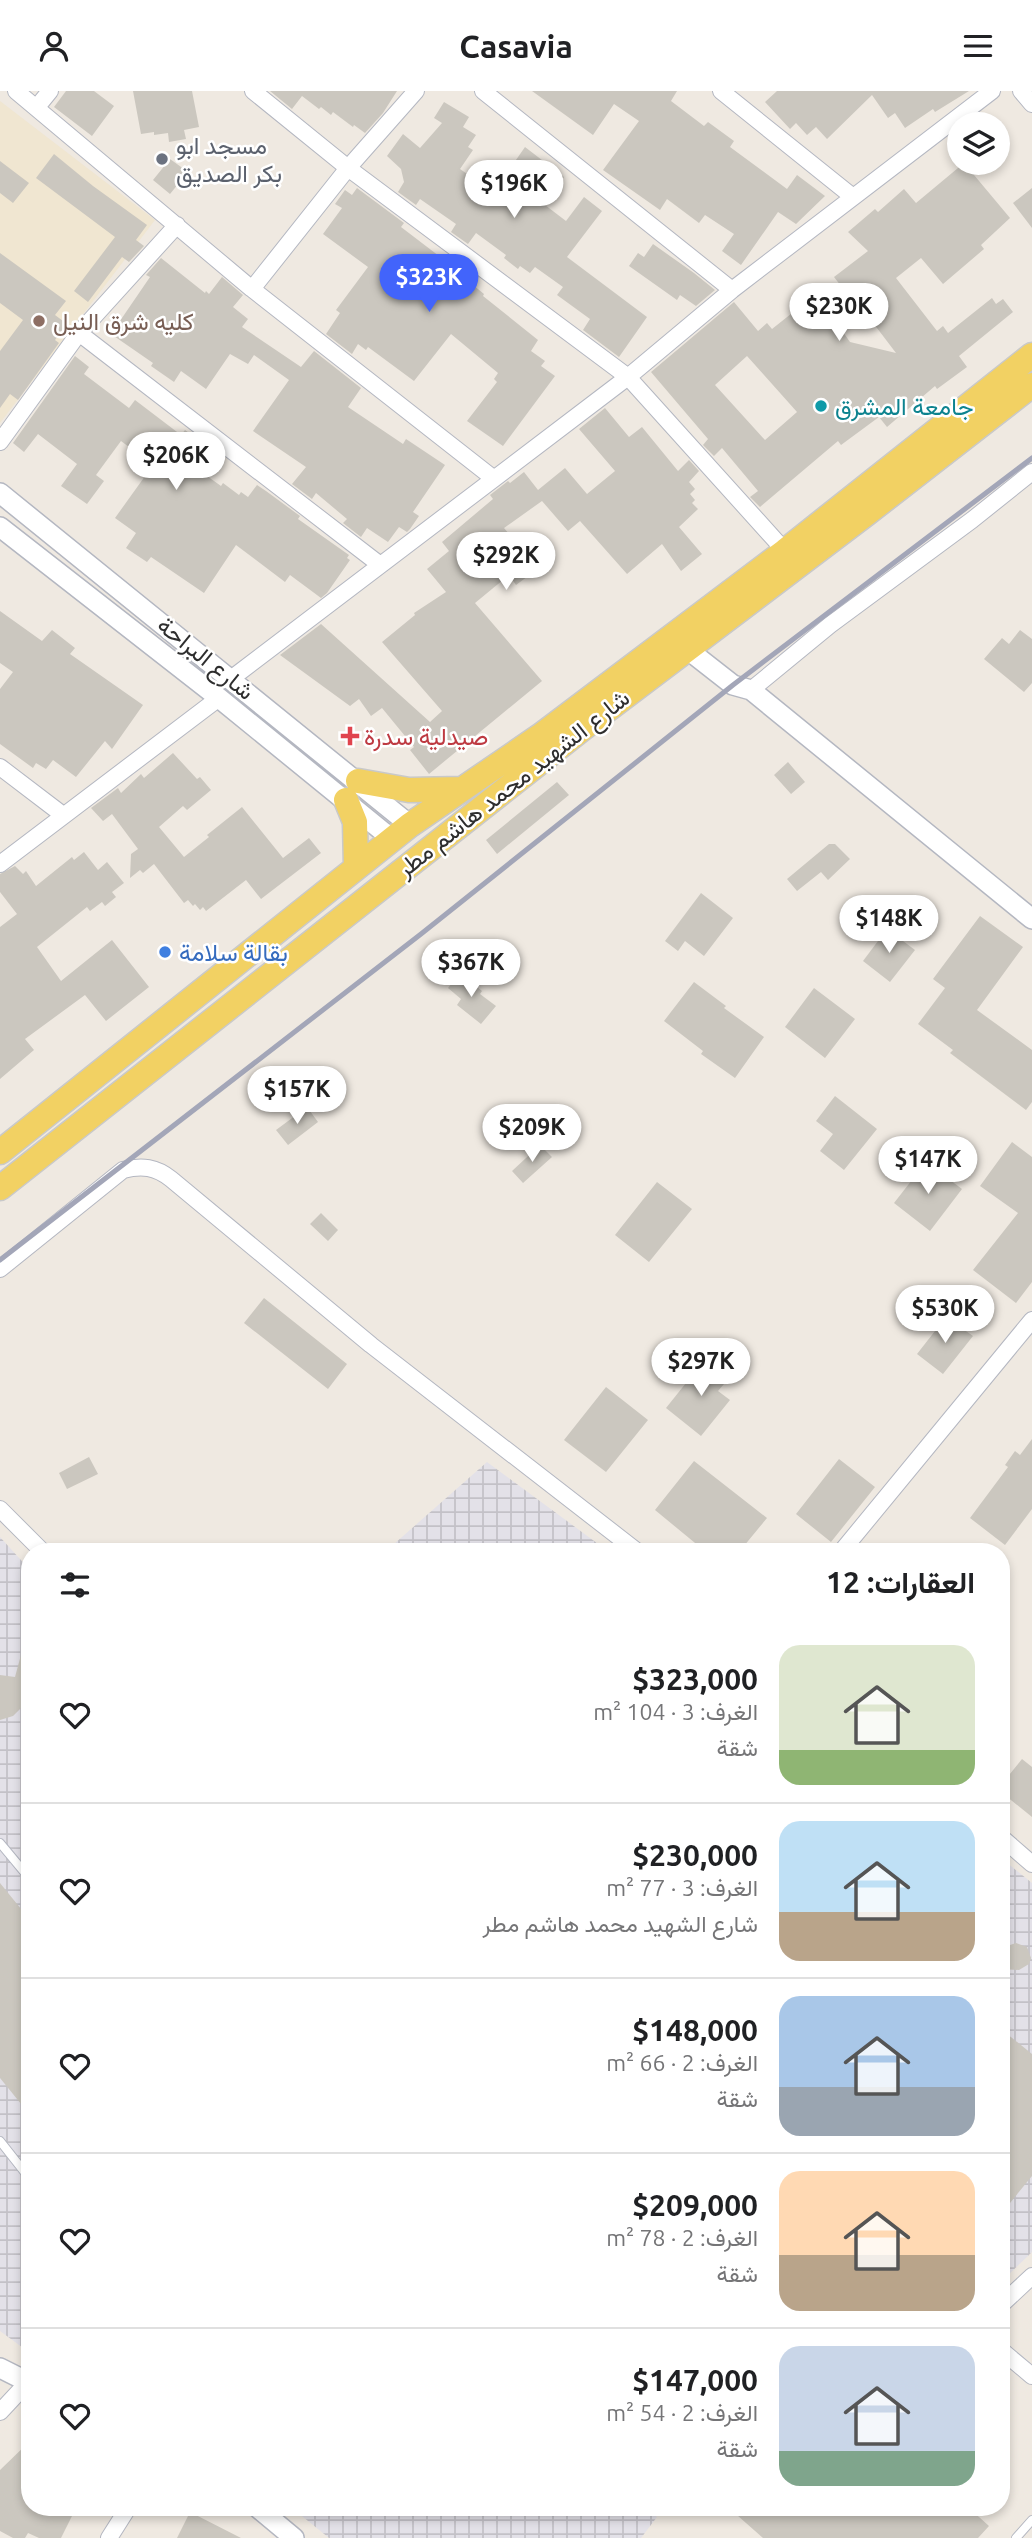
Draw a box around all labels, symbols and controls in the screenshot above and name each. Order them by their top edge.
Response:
icon: person [35,27,73,65]
icon: menu [959,27,997,65]
text: Casavia [459,28,573,64]
map controls [947,112,1010,175]
button: layers [947,112,1010,175]
place label: مسجد ابو بكر الصديق [176,132,282,189]
marker: مسجد ابو بكر الصديق [154,151,170,167]
pin: $196K [465,160,563,220]
text: $196K [480,170,548,195]
pin: $323K [380,255,478,314]
text: $323K [395,264,463,289]
pin: $230K [790,283,888,343]
text: $230K [805,293,873,318]
place label: كليه شرق النيل [53,308,194,337]
marker: كليه شرق النيل [31,313,47,329]
place label: جامعة المشرق [835,393,974,422]
marker: جامعة المشرق [813,398,829,414]
pin: $206K [127,433,225,492]
text: $206K [142,442,210,467]
pin: $292K [457,533,555,592]
text: $292K [472,542,540,567]
street label: شارع البراحة [150,611,260,707]
street label: شارع الشهيد محمد هاشم مطر [391,684,636,885]
place label: صيدلية سدرة [364,723,488,752]
marker: صيدلية سدرة [342,728,358,744]
pin: $148K [840,895,938,955]
text: $148K [855,905,923,930]
place label: بقالة سلامة [179,939,288,967]
pin: $367K [422,939,520,999]
marker: بقالة سلامة [157,944,173,960]
text: $367K [437,949,505,974]
pin: $157K [248,1067,346,1126]
text: $157K [263,1076,331,1101]
pin: $209K [483,1105,581,1164]
text: $209K [498,1114,566,1139]
pin: $147K [879,1137,977,1196]
text: $147K [894,1146,962,1171]
pin: $530K [896,1285,994,1345]
text: $530K [911,1295,979,1320]
pin: $297K [652,1339,750,1398]
text: $297K [667,1348,735,1373]
text: العقارات: 12 [826,1565,975,1599]
icon: filters [56,1566,94,1604]
text: $323,000 [632,1662,758,1696]
icon: home [835,1673,919,1757]
icon: heart [56,1696,94,1734]
text: الغرف: 3 · 104 m² [593,1699,758,1724]
text: شقة [716,1735,758,1760]
text: $230,000 [632,1838,758,1872]
icon: home [835,1849,919,1933]
icon: heart [56,1872,94,1910]
text: الغرف: 3 · 77 m² [606,1875,758,1900]
text: شارع الشهيد محمد هاشم مطر [483,1911,758,1936]
text: $148,000 [632,2013,758,2047]
icon: home [835,2024,919,2108]
icon: heart [56,2047,94,2085]
text: الغرف: 2 · 66 m² [606,2050,758,2075]
text: شقة [716,2086,758,2111]
text: $209,000 [632,2188,758,2222]
icon: home [835,2199,919,2283]
icon: heart [56,2222,94,2260]
text: الغرف: 2 · 78 m² [606,2225,758,2250]
text: شقة [716,2261,758,2286]
text: $147,000 [632,2363,758,2397]
icon: home [835,2374,919,2458]
icon: heart [56,2397,94,2435]
text: الغرف: 2 · 54 m² [606,2400,758,2425]
text: شقة [716,2436,758,2461]

